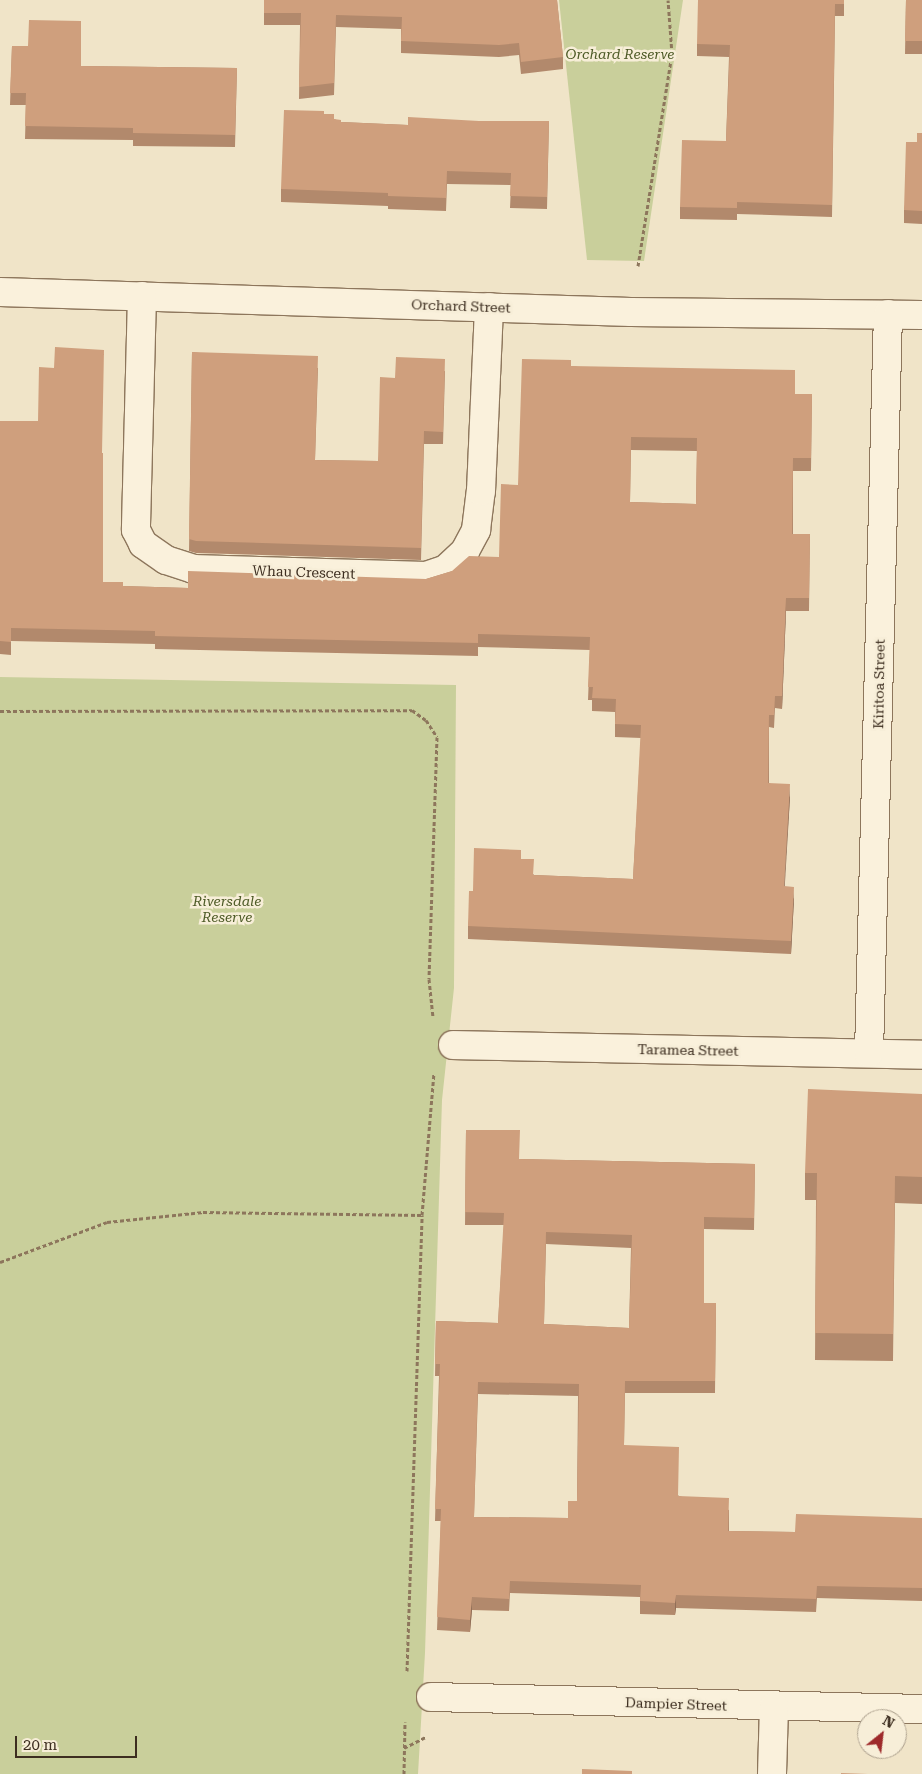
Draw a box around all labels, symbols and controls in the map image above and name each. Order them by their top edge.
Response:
park label: Orchard Reserve [566,46,674,62]
street label: Orchard Street [411,296,511,316]
street label: Whau Crescent [252,562,356,582]
street label: Kiritoa Street [870,639,888,729]
park label: Riversdale Reserve [193,893,261,926]
street label: Taramea Street [637,1041,739,1059]
street label: Dampier Street [625,1694,727,1714]
north arrow [857,1709,907,1759]
text: N [880,1712,897,1731]
scale bar [18,1726,140,1758]
text: 20 m [23,1736,57,1754]

